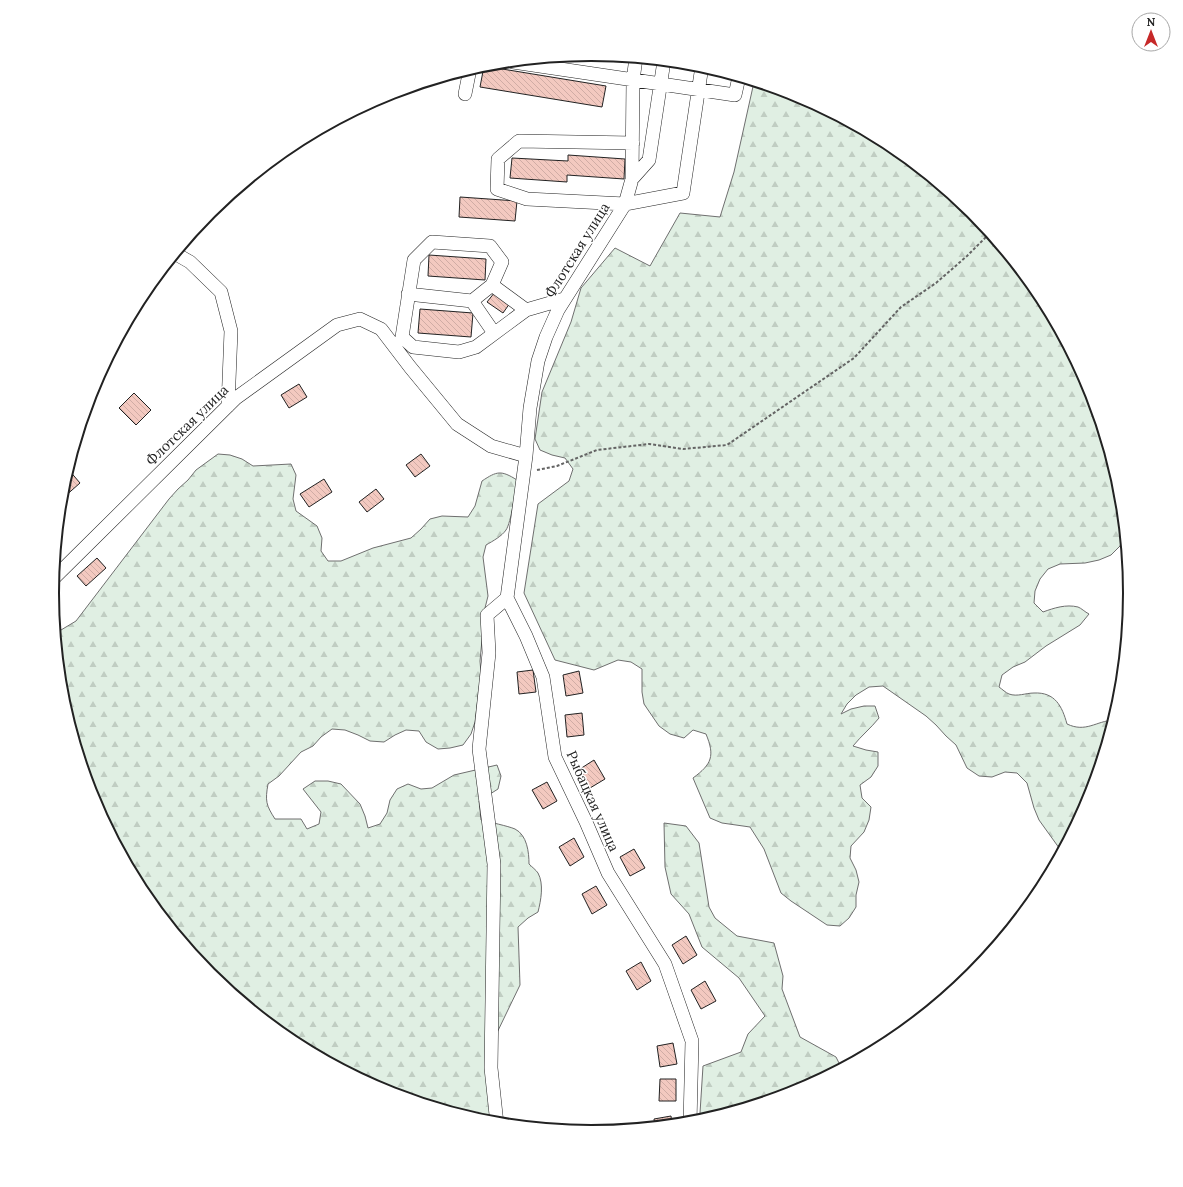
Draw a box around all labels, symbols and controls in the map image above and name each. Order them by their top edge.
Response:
north arrow [1131,12,1171,52]
text: N [1147,15,1156,29]
street label: Флотская улица [541,199,613,301]
street label: Флотская улица [142,381,232,469]
street label: Рыбацкая улица [563,748,623,854]

